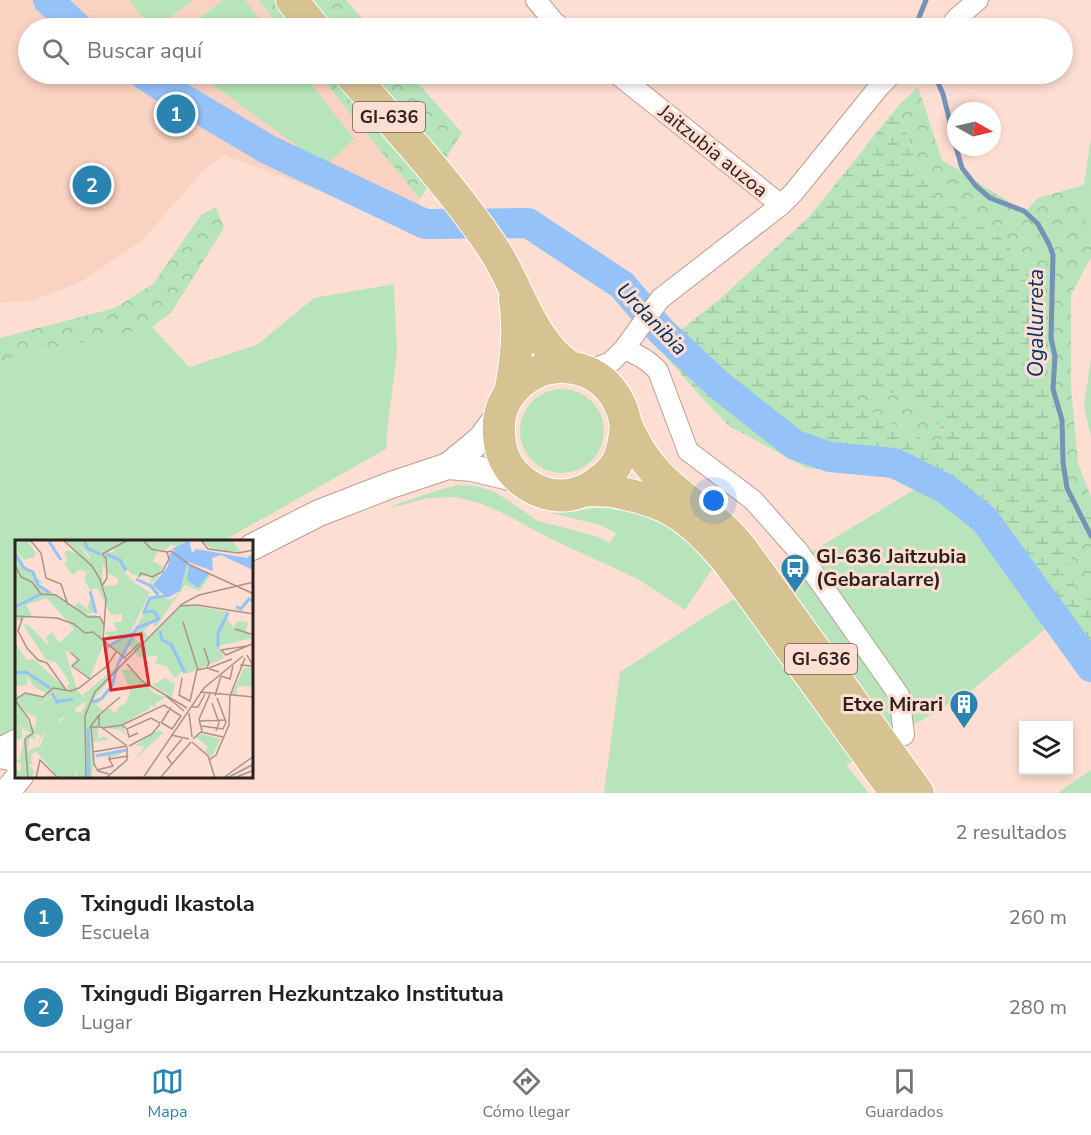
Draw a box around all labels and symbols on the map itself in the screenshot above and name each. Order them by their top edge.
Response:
pin: 1 [156,92,195,136]
street label: Jaitzubia auzoa [652,98,774,204]
road number: GI-636 [353,102,425,132]
north arrow [947,102,1001,156]
pin: 2 [72,162,112,207]
water label: Ogallurreta [1022,269,1050,377]
water label: Urdanibia [610,277,694,361]
your location [699,486,728,515]
inset map [15,540,254,778]
place label: GI-636 Jaitzubia (Gebaralarre) [816,543,966,593]
bus stop icon: GI-636 Jaitzubia (Gebaralarre) [779,552,811,594]
road number: GI-636 [785,644,857,674]
building icon: Etxe Mirari [948,688,980,730]
place label: Etxe Mirari [842,691,943,718]

